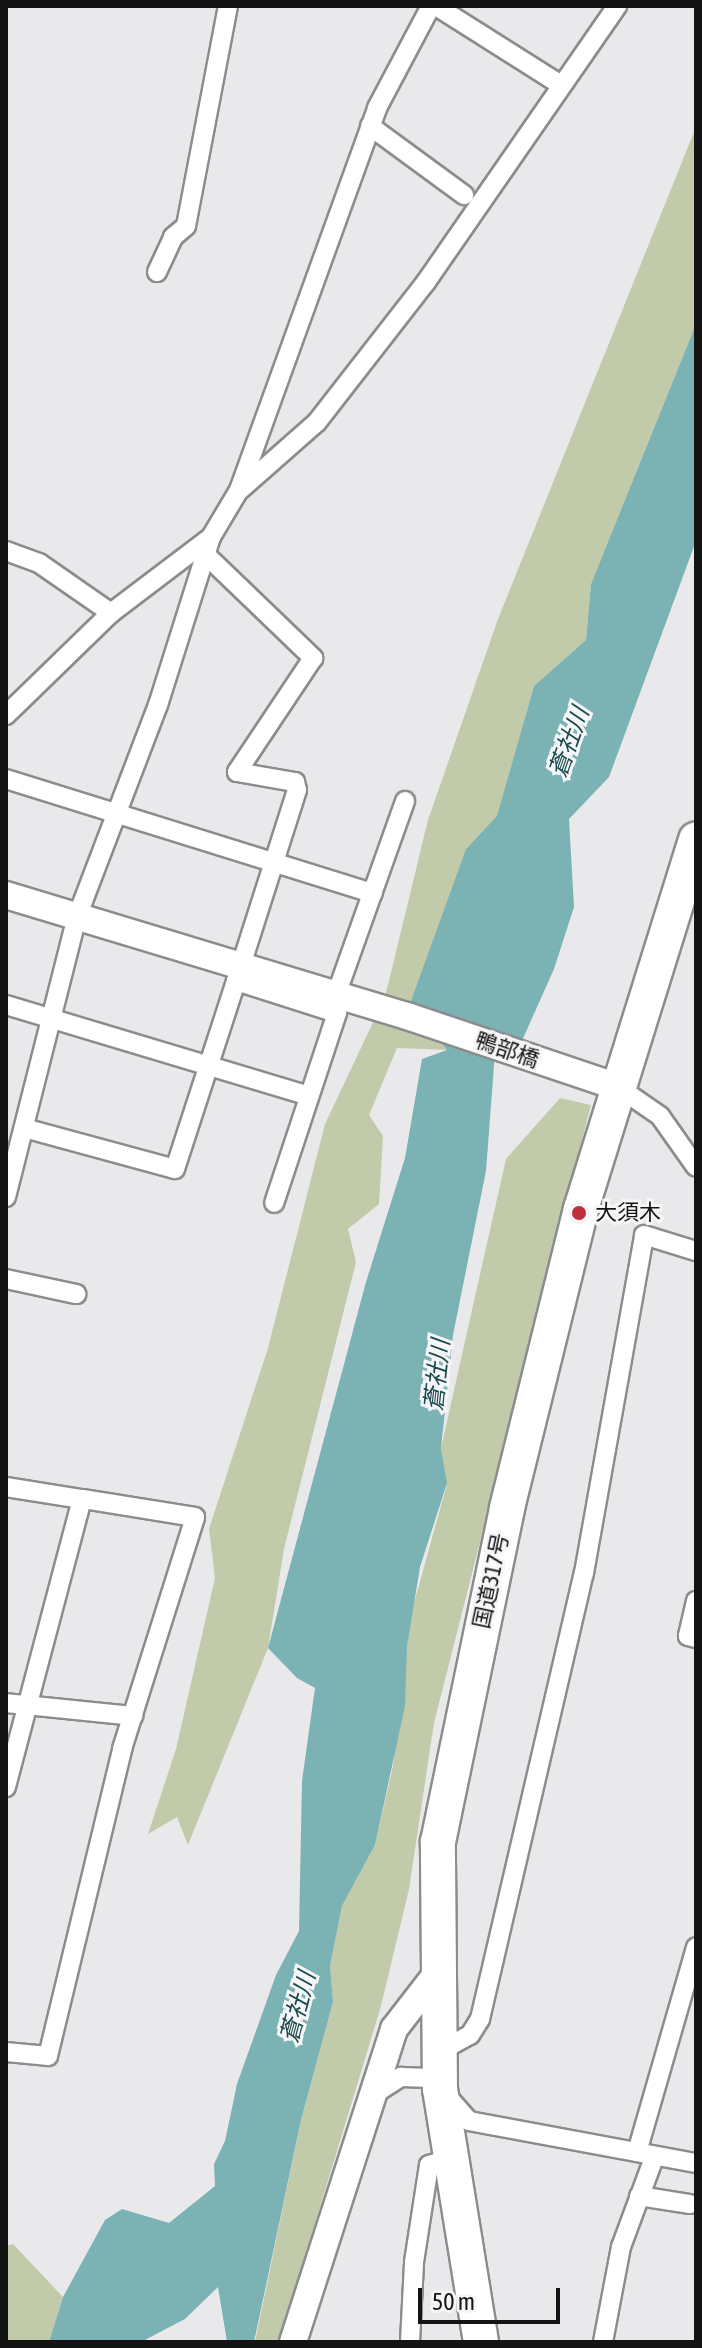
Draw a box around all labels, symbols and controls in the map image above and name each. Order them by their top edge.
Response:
water label: 蒼社川 [543,703,595,781]
street label: 鴨部橋 [472,1027,542,1073]
place label: 大須木 [595,1200,661,1226]
marker: 大須木 [570,1204,588,1222]
water label: 蒼社川 [419,1338,455,1412]
street label: 国道317号 [468,1531,514,1631]
water label: 蒼社川 [275,1968,321,2046]
scale bar [422,2272,564,2322]
text: 50 m [432,2288,475,2315]

